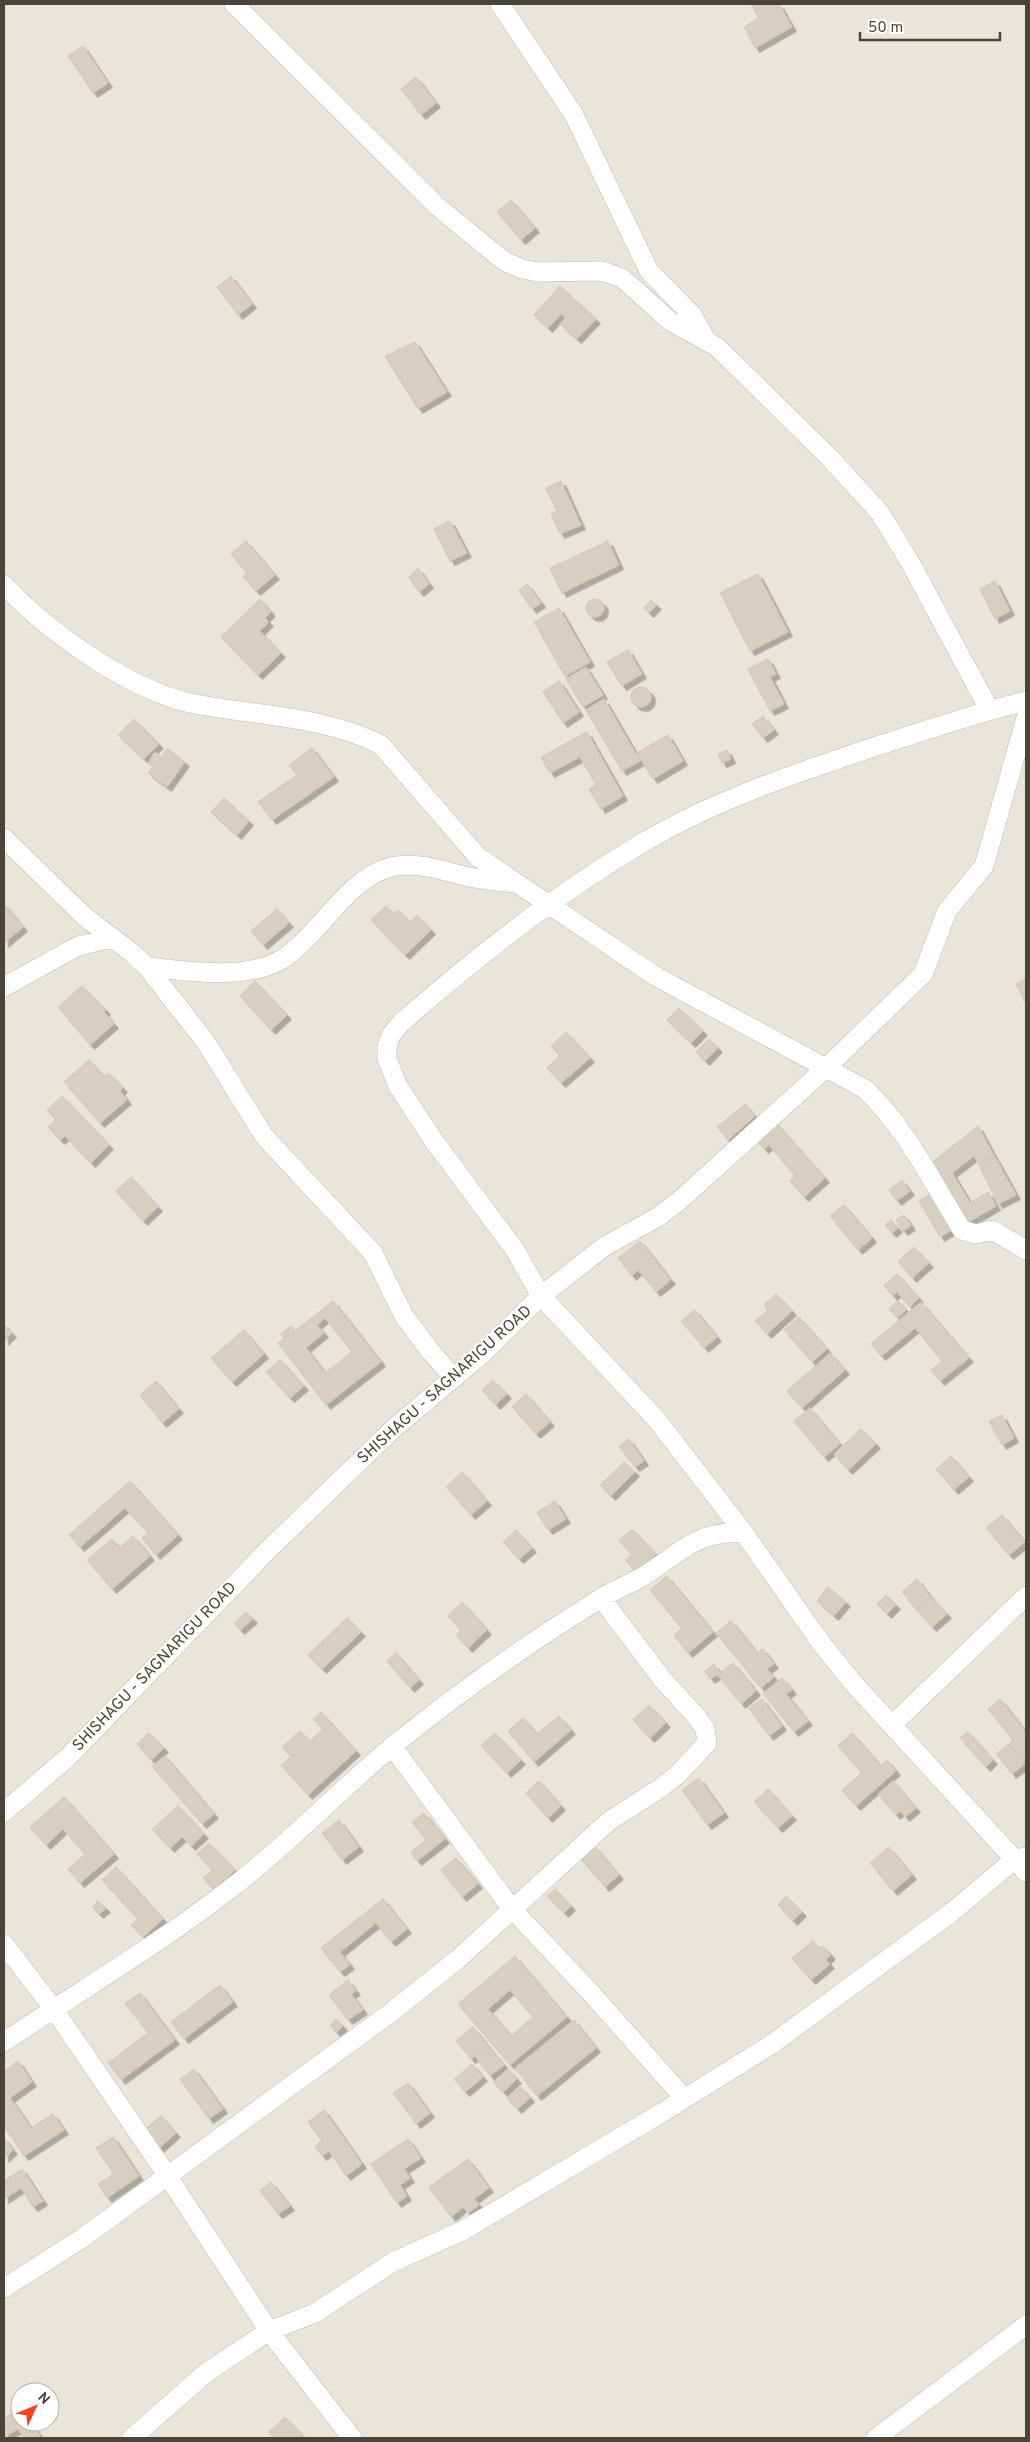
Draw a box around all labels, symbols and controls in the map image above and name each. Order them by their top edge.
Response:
scale bar [860,10,1000,42]
text: 50 m [868,19,903,38]
street label: SHISHAGU - SAGNARIGU ROAD [354,1301,536,1469]
street label: SHISHAGU - SAGNARIGU ROAD [69,1578,241,1756]
north arrow [10,2382,60,2432]
text: N [34,2389,53,2409]

